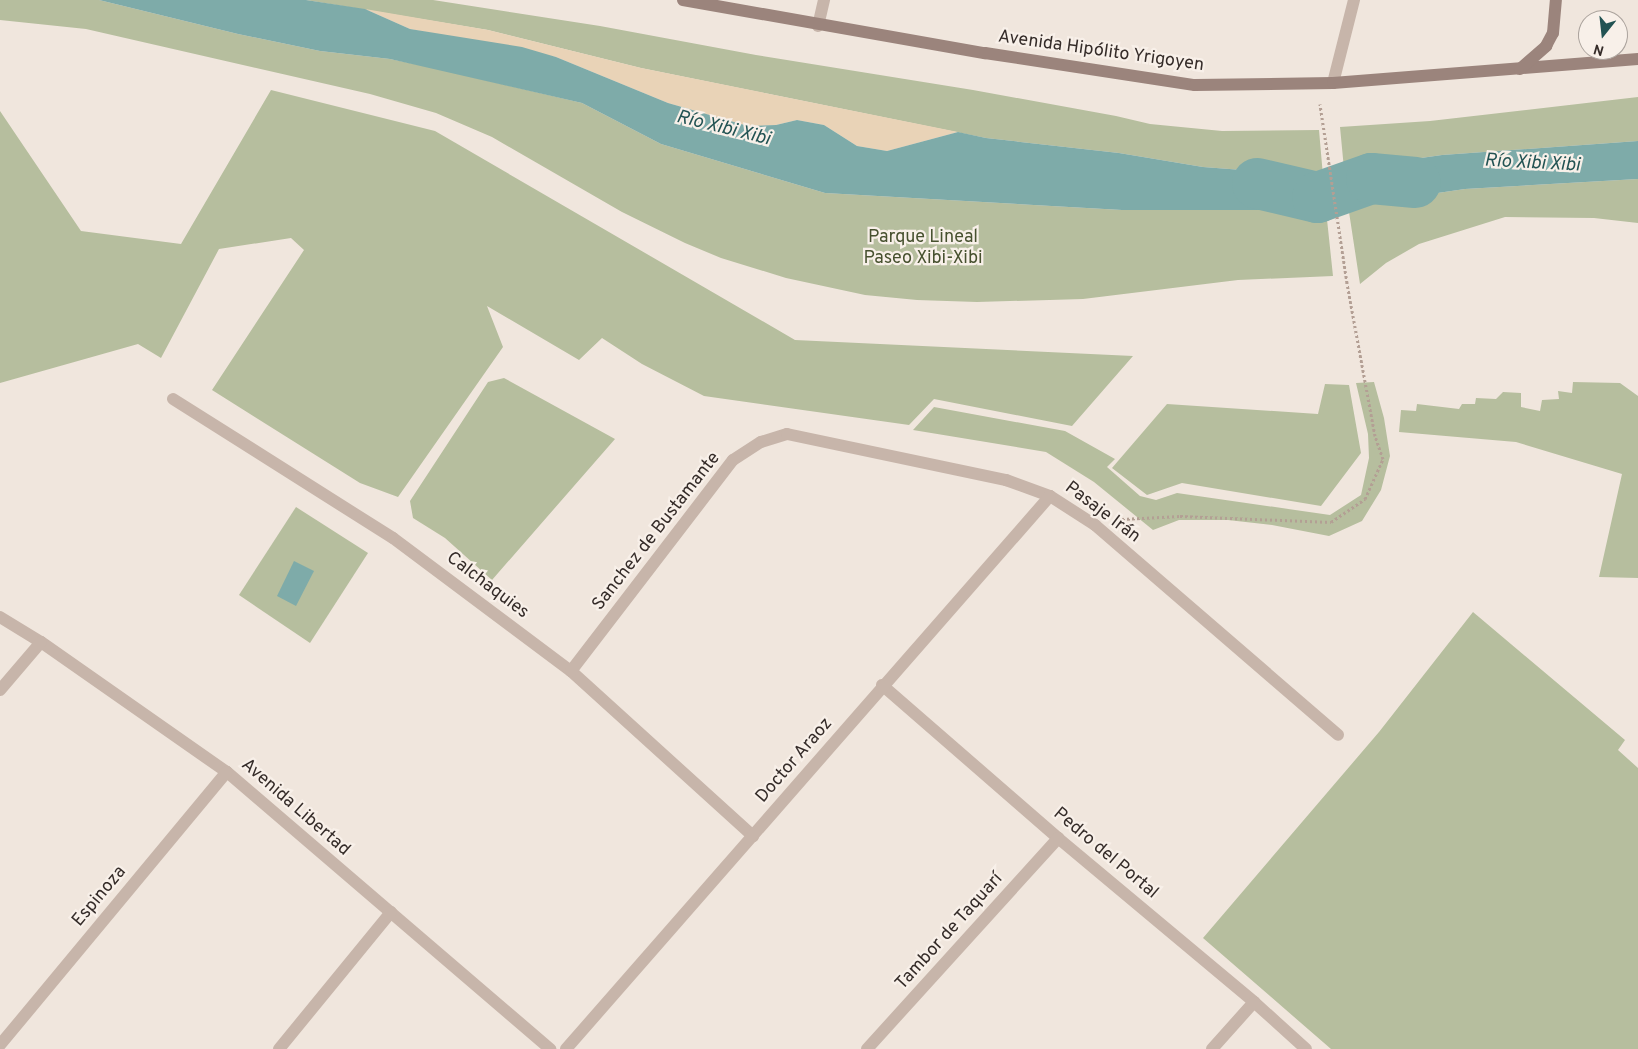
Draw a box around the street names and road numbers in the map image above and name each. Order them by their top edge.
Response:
street label: Avenida Hipólito Yrigoyen [996,27,1206,77]
street label: Sanchez de Bustamante [588,449,726,615]
street label: Pasaje Irán [1060,478,1144,548]
street label: Calchaquies [442,548,532,624]
street label: Doctor Araoz [752,714,838,808]
street label: Avenida Libertad [236,755,354,861]
street label: Pedro del Portal [1048,804,1162,904]
street label: Espinoza [68,862,132,932]
street label: Tambor de Taquarí [892,869,1008,995]

